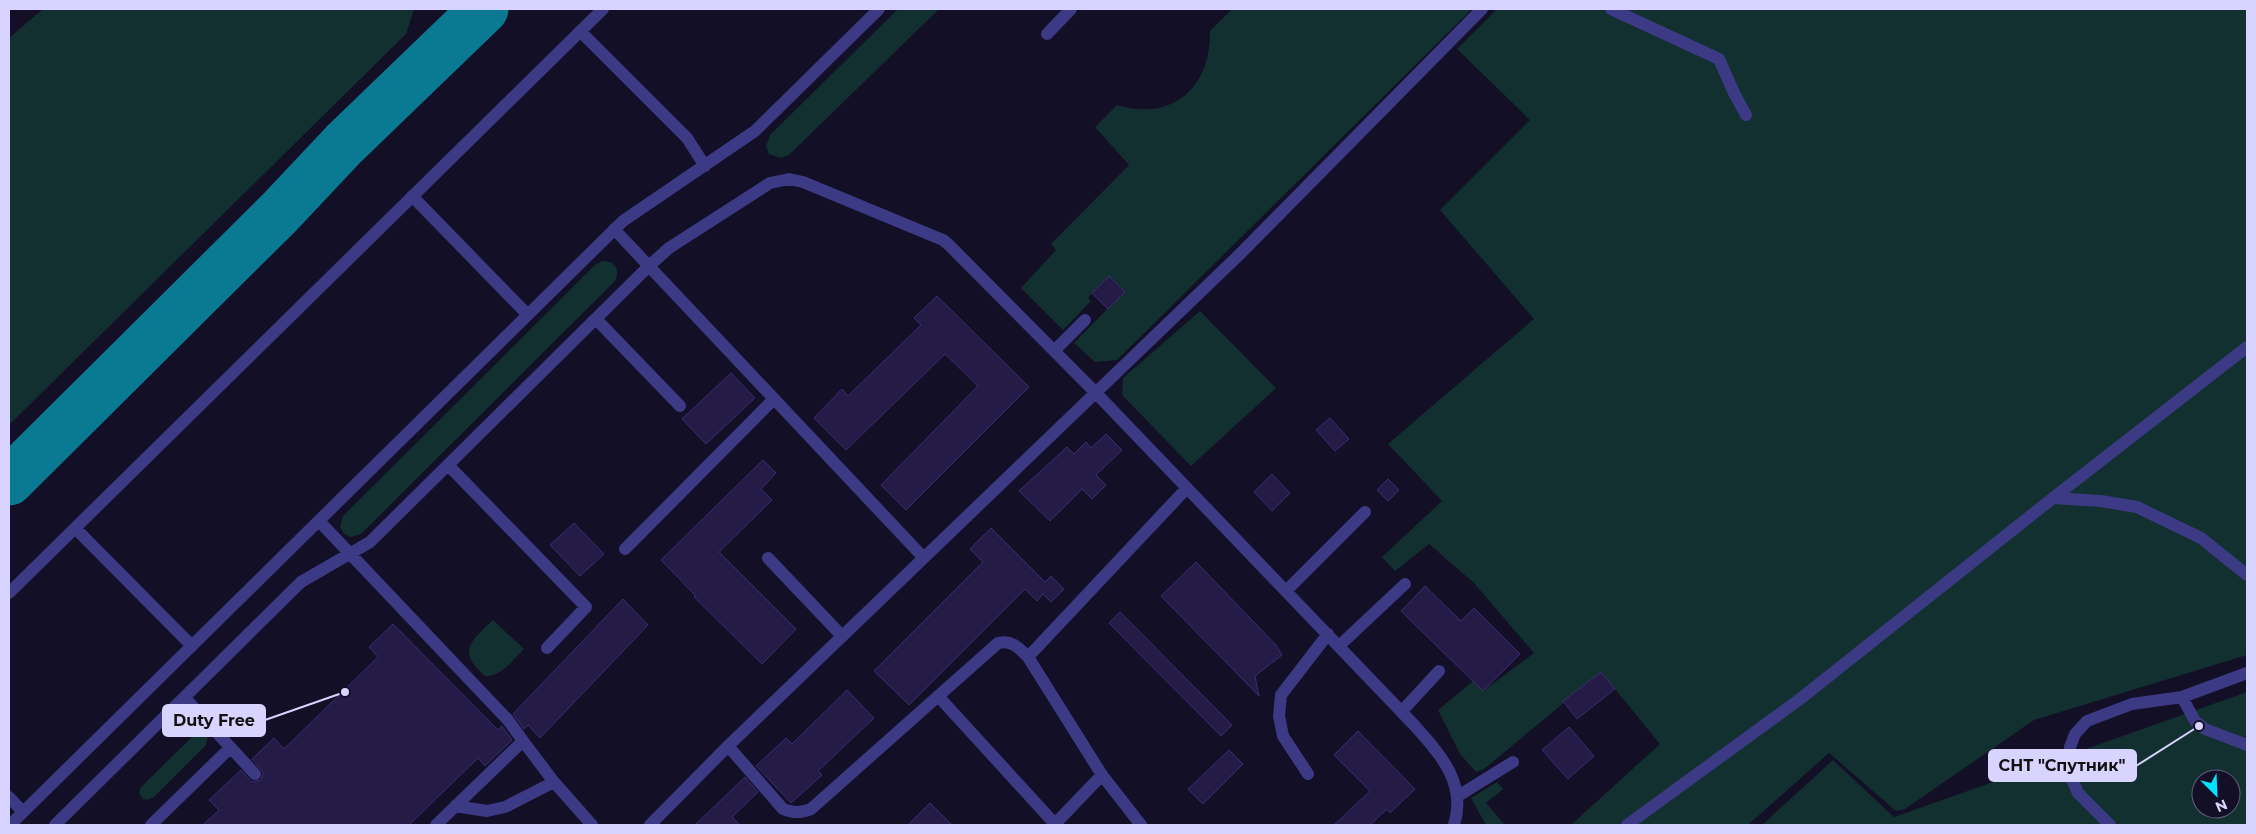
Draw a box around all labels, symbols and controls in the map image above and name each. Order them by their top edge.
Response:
callout: Duty Free [163,705,265,736]
text: Duty Free [173,711,255,730]
callout: СНТ "Спутник" [1989,750,2136,781]
text: СНТ "Спутник" [1999,756,2125,775]
north arrow [2191,769,2241,819]
text: N [2212,795,2230,816]

